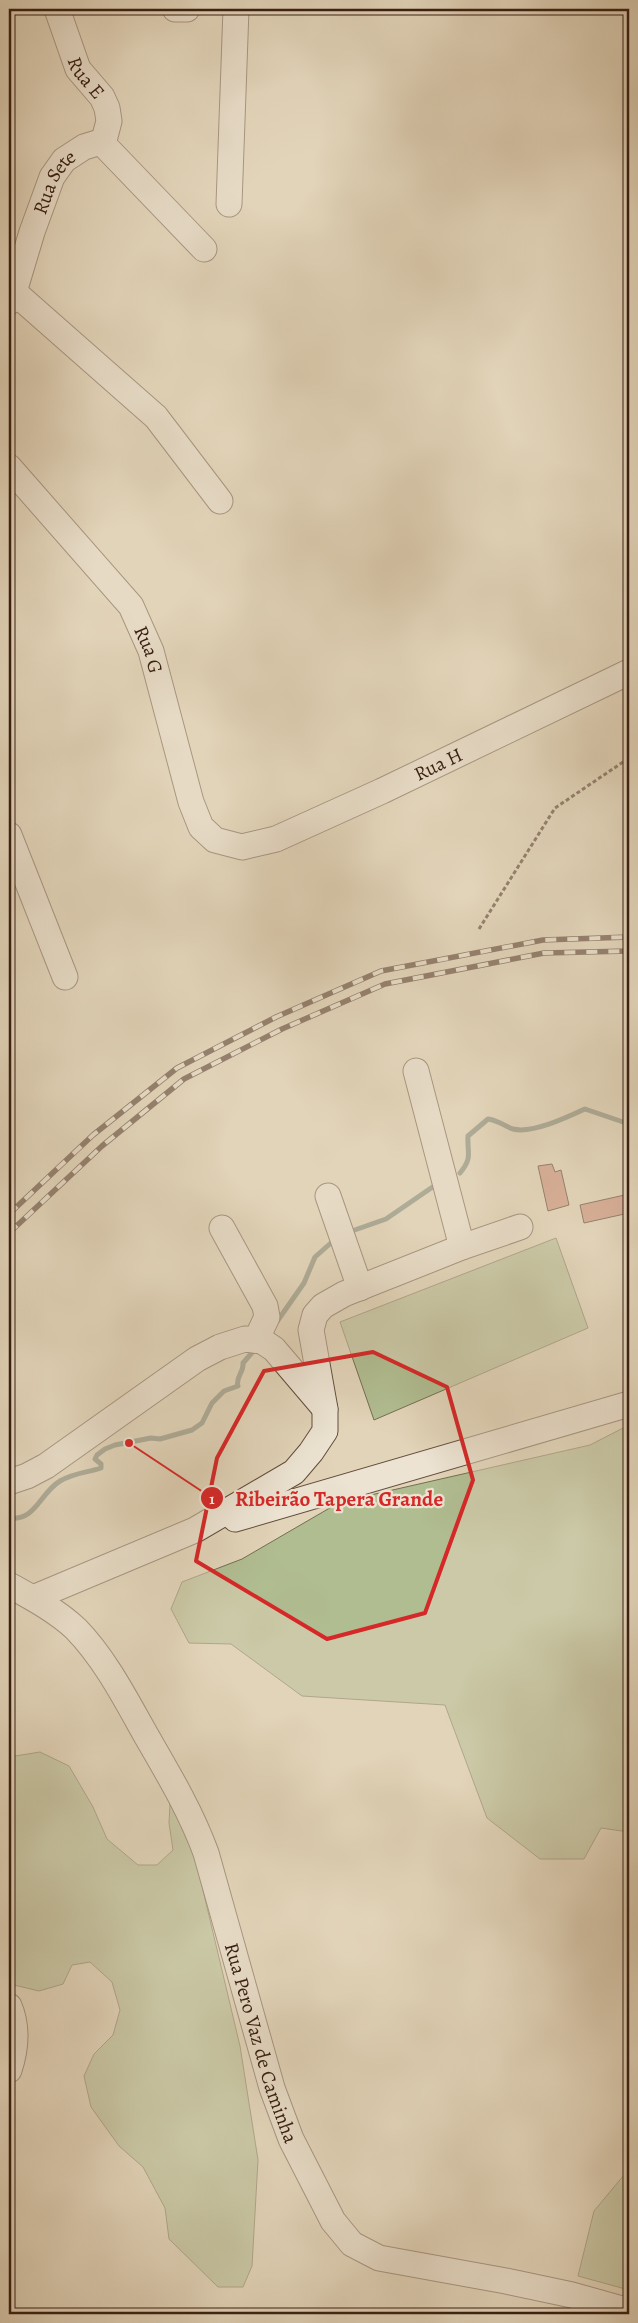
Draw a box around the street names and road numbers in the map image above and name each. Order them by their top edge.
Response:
street label: Rua E [61,53,111,105]
street label: Rua Sete [26,143,81,218]
street label: Rua G [128,621,170,676]
street label: Rua H [409,741,467,787]
street label: Rua Pero Vaz de Caminha [218,1939,305,2147]

